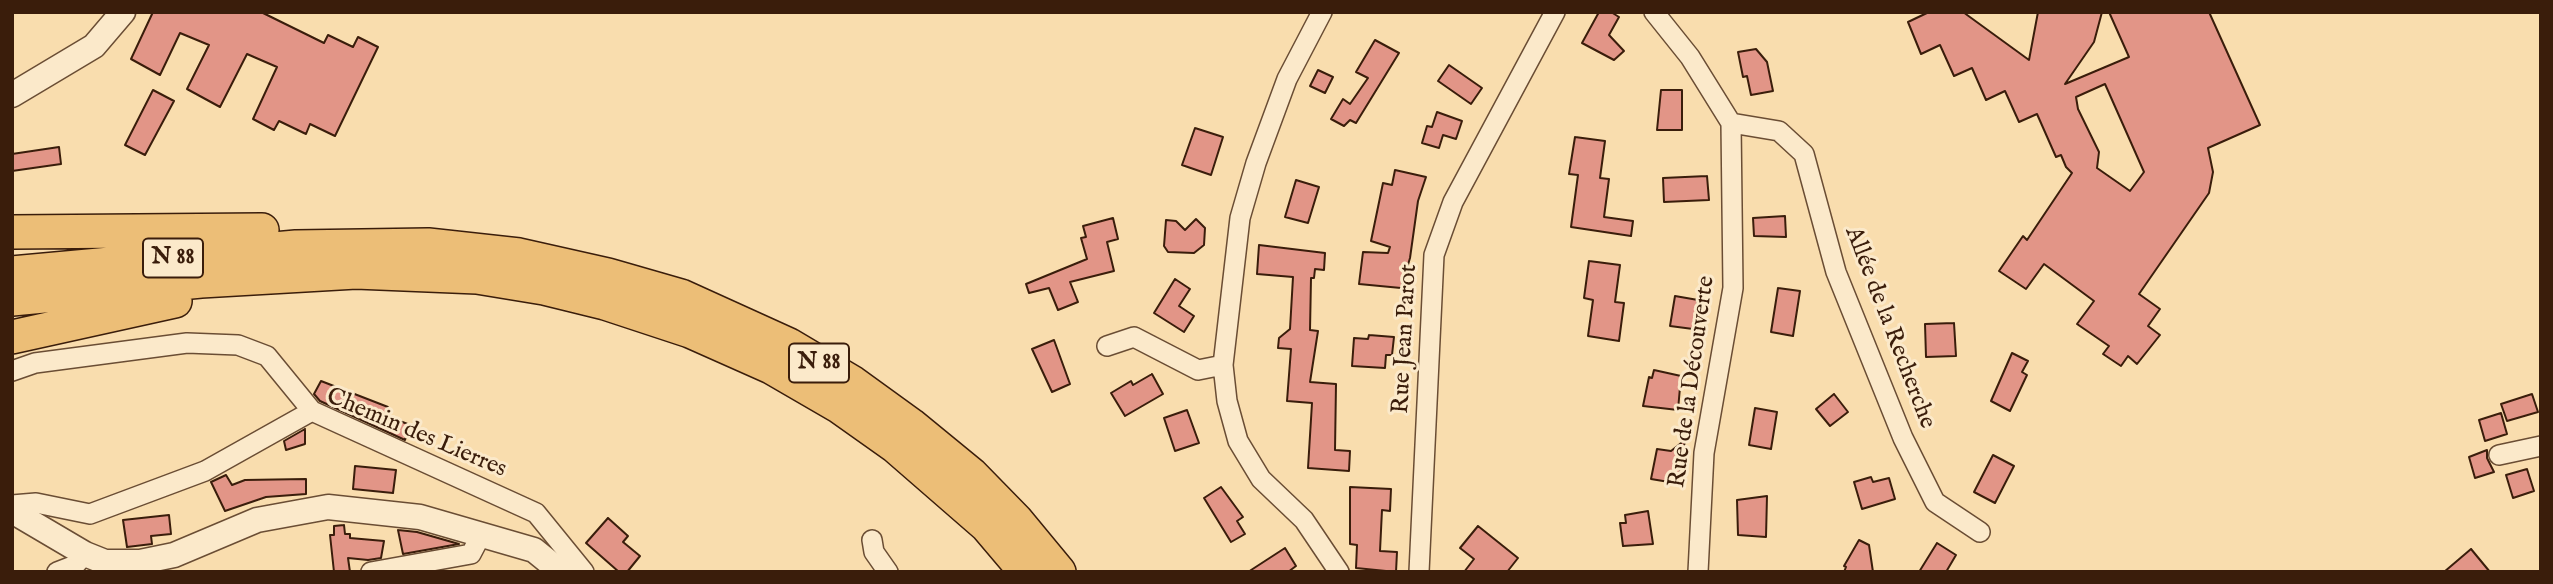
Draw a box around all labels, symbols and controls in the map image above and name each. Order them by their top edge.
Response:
street label: Allée de la Recherche [1837,223,1941,433]
road number: N 88 [143,238,203,278]
street label: Rue Jean Parot [1388,264,1424,414]
street label: Rue de la Découverte [1664,274,1722,490]
road number: N 88 [789,344,849,382]
street label: Chemin des Lierres [322,383,510,485]

